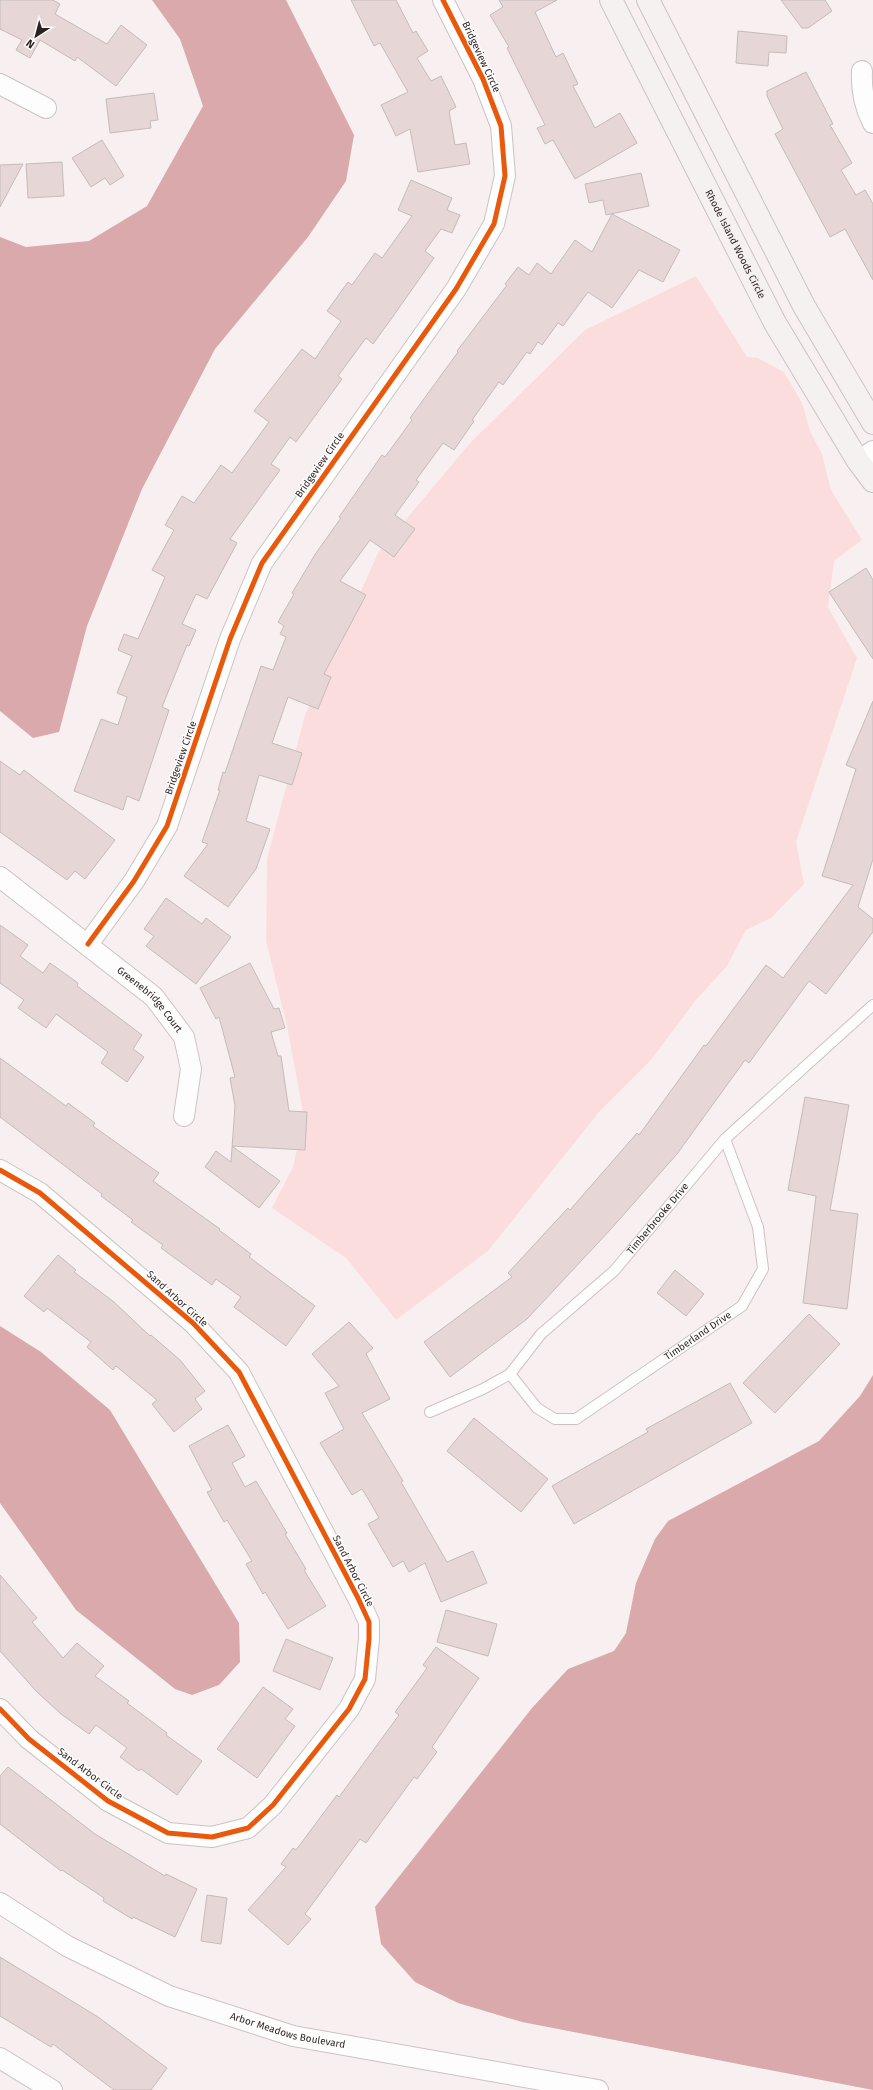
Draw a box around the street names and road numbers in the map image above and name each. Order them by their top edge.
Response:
street label: Bridgeview Circle [459,19,503,95]
street label: Rhode Island Woods Circle [702,188,768,301]
street label: Bridgeview Circle [293,430,347,500]
street label: Bridgeview Circle [163,720,199,796]
street label: Greenebridge Court [114,964,185,1035]
street label: Timberbrooke Drive [625,1181,691,1257]
street label: Sand Arbor Circle [144,1268,210,1330]
street label: Timberland Drive [662,1309,734,1363]
street label: Sand Arbor Circle [330,1533,376,1609]
street label: Sand Arbor Circle [55,1746,125,1802]
street label: Arbor Meadows Boulevard [228,2010,346,2051]

